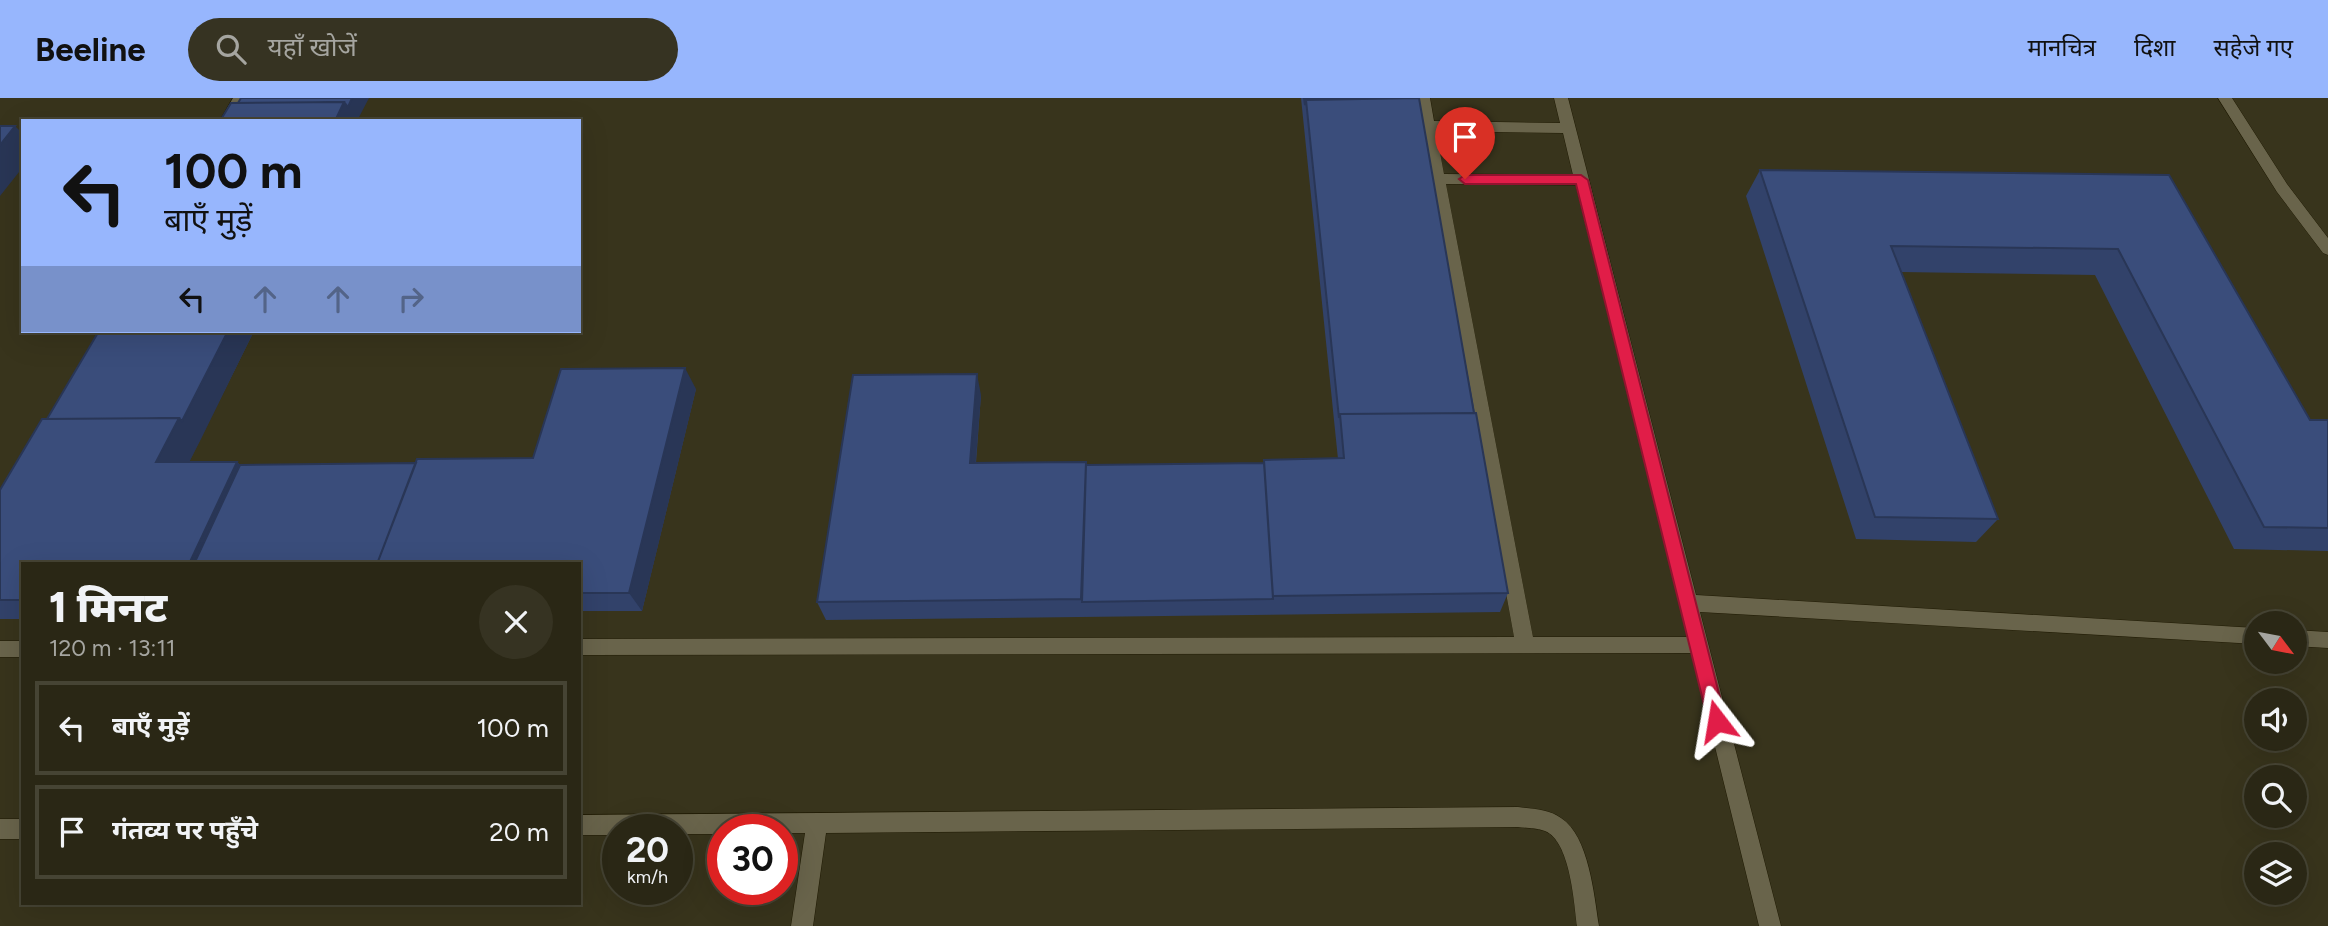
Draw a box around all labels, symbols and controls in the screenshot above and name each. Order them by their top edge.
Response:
search box [188,18,678,81]
text: Beeline [35,30,146,69]
icon: search [212,30,250,68]
text: यहाँ खोजें [268,31,357,63]
text: मानचित्र [2027,33,2096,62]
text: दिशा [2134,33,2176,62]
text: सहेजे गए [2214,33,2293,62]
pin [1435,107,1495,179]
icon: arrive [1446,118,1484,156]
text: 100 m [164,141,303,200]
icon: left [49,147,140,238]
text: बाएँ मुड़ें [164,201,252,239]
icon: left [173,280,211,318]
icon: ahead [246,280,284,318]
icon: ahead [319,280,357,318]
icon: right [392,280,430,318]
text: 1 मिनट [49,582,167,633]
button: close [479,585,553,659]
north arrow [2244,611,2306,674]
map controls [2244,611,2307,905]
text: 120 m · 13:11 [49,634,175,662]
position arrow [1680,684,1754,758]
button: sound [2244,688,2307,751]
icon: left [53,709,91,747]
text: बाएँ मुड़ें [112,710,189,742]
text: 100 m [476,712,549,744]
button: search [2244,765,2307,828]
icon: arrive [53,813,91,851]
text: गंतव्य पर पहुँचे [112,814,258,846]
speed limit sign: 30 [707,814,798,905]
text: 20 m [489,816,549,848]
text: 20 [626,829,669,871]
button: layers [2244,842,2307,905]
text: km/h [627,866,668,888]

